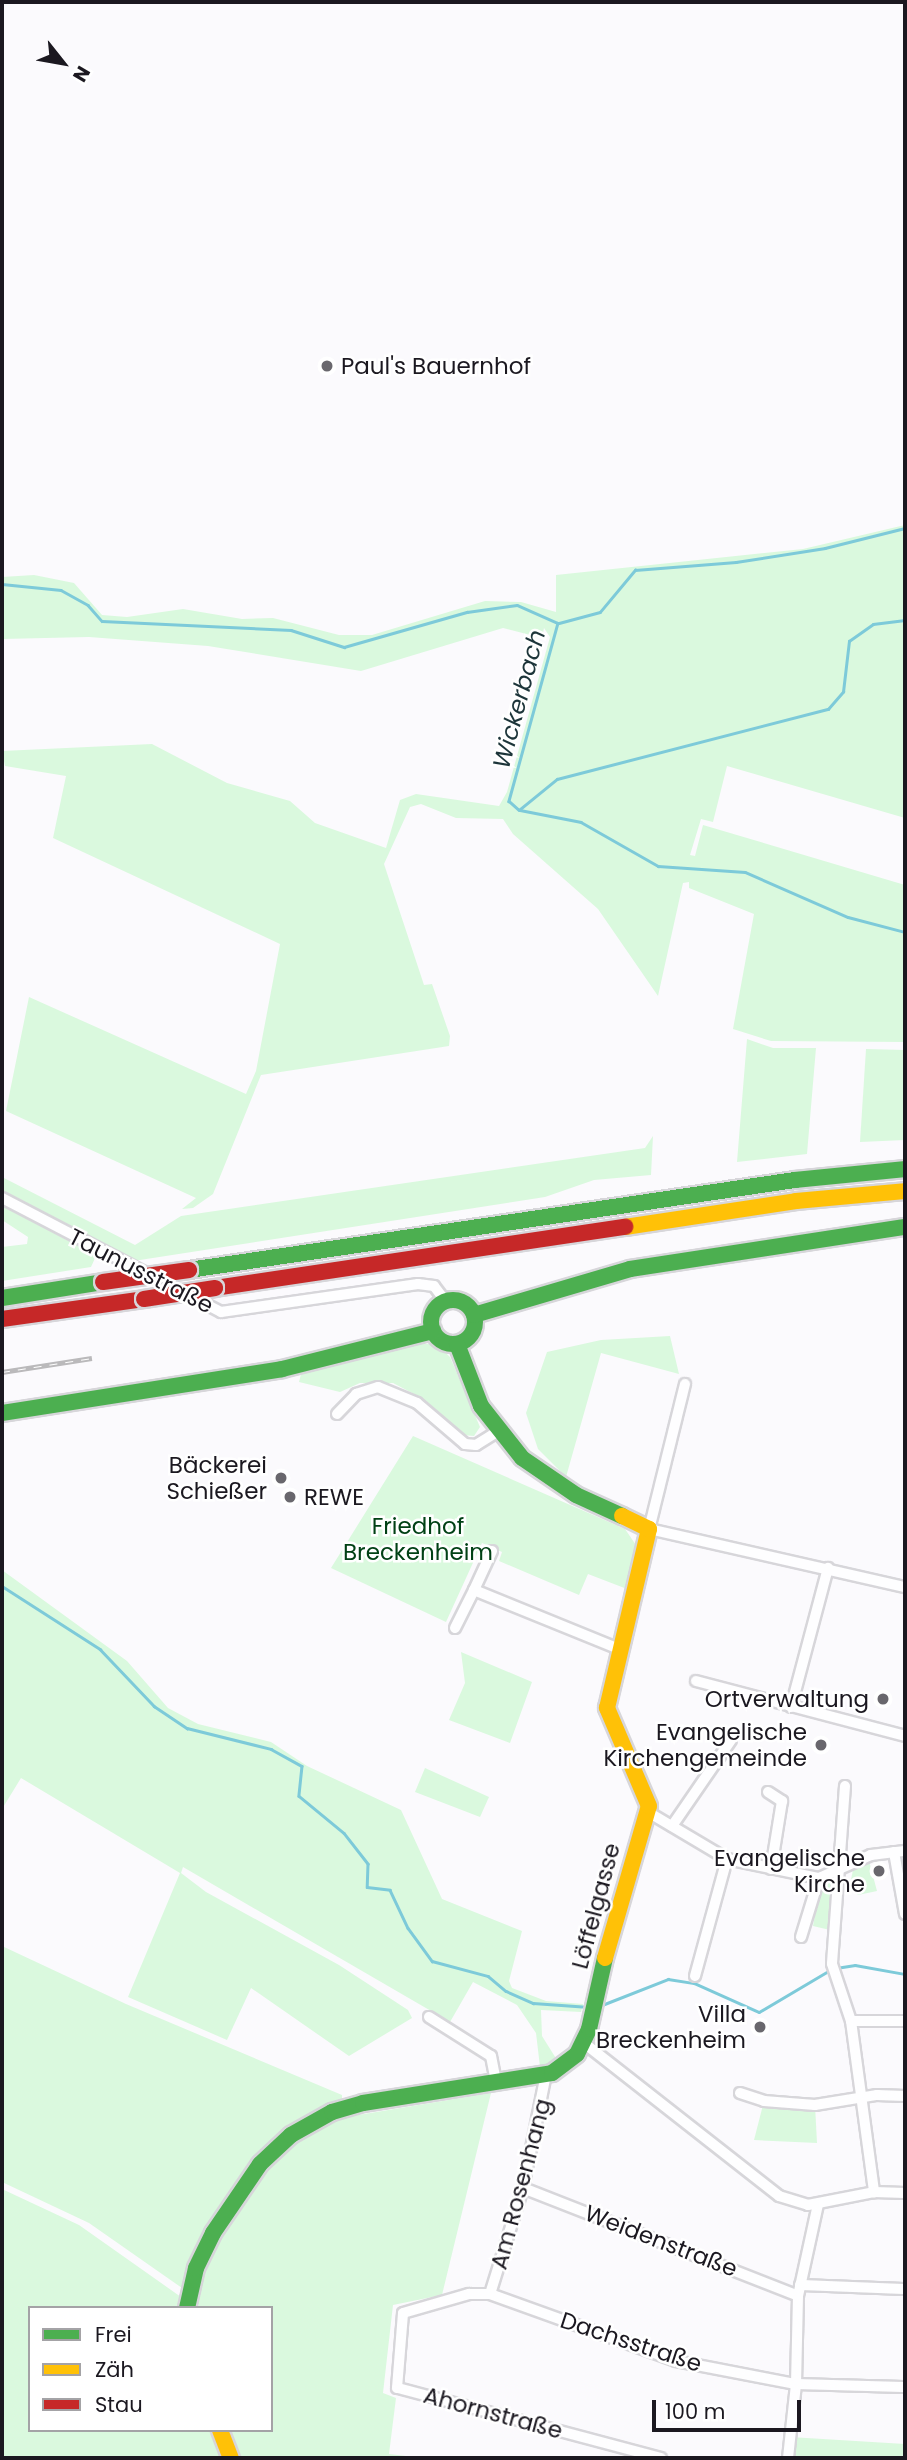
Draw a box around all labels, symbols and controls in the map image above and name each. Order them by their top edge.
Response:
north arrow [28,28,98,98]
text: N [66,61,97,87]
place label: Paul's Bauernhof [341,352,531,380]
marker: Paul's Bauernhof [319,358,335,374]
water label: Wickerbach [487,626,551,772]
street label: Taunusstraße [64,1223,218,1319]
place label: Bäckerei Schießer [166,1451,267,1505]
marker: Bäckerei Schießer [273,1470,289,1486]
place label: REWE [304,1483,364,1511]
marker: REWE [282,1489,298,1505]
park label: Friedhof Breckenheim [343,1512,493,1566]
place label: Ortverwaltung [705,1685,869,1713]
marker: Ortverwaltung [875,1691,891,1707]
place label: Evangelische Kirchengemeinde [603,1718,807,1772]
marker: Evangelische Kirchengemeinde [813,1737,829,1753]
street label: Löffelgasse [566,1840,626,1972]
place label: Evangelische Kirche [714,1844,865,1898]
marker: Evangelische Kirche [871,1863,887,1879]
place label: Villa Breckenheim [596,2000,746,2054]
marker: Villa Breckenheim [752,2019,768,2035]
street label: Am Rosenhang [485,2096,557,2272]
street label: Weidenstraße [581,2199,741,2283]
legend [28,2306,273,2432]
street label: Dachsstraße [557,2306,705,2378]
text: Frei [95,2320,132,2349]
text: Zäh [95,2355,134,2384]
street label: Ahornstraße [421,2381,565,2445]
scale bar [655,2386,804,2430]
text: Stau [95,2390,143,2419]
text: 100 m [665,2397,725,2426]

